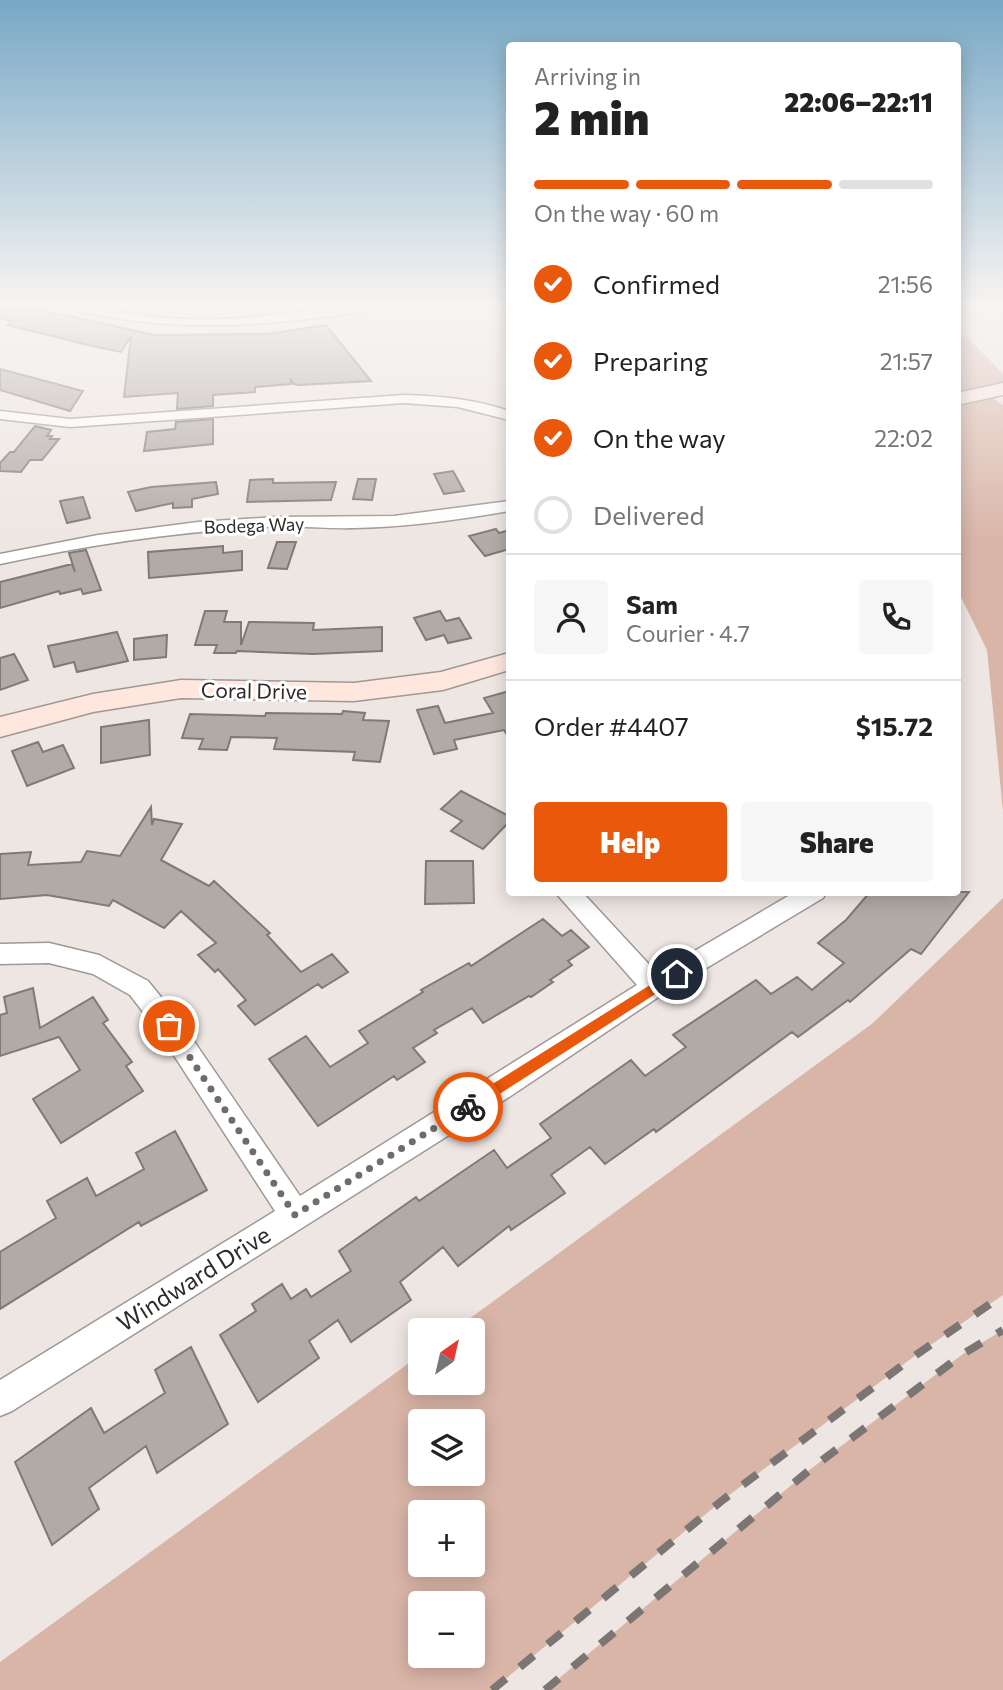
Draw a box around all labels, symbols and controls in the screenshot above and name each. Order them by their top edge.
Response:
text: Arriving in [534,62,641,90]
text: 22:06–22:11 [784,86,933,117]
text: 2 min [534,88,650,144]
text: On the way · 60 m [534,199,719,227]
icon: check [534,265,572,303]
text: Confirmed [593,268,720,299]
text: 21:56 [878,270,933,298]
icon: check [534,342,572,380]
text: Preparing [593,345,708,376]
text: 21:57 [880,347,933,375]
icon: check [534,419,572,457]
text: On the way [593,422,726,453]
text: 22:02 [874,424,933,452]
text: Delivered [593,499,704,530]
street label: Bodega Way [203,512,305,538]
button: person [534,580,608,654]
button: phone [859,580,933,654]
text: Sam [626,588,678,619]
text: Courier · 4.7 [626,619,750,647]
street label: Coral Drive [201,677,307,703]
text: Order #4407 [534,710,689,741]
text: $15.72 [856,710,933,741]
button: Help [534,802,727,882]
button: Share [741,802,933,882]
pin [647,944,707,1004]
icon: home [658,955,696,993]
pin [139,996,199,1056]
icon: bag [150,1007,188,1045]
courier [433,1072,503,1142]
icon: bike [449,1088,487,1126]
street label: Windward Drive [111,1219,275,1337]
north arrow [408,1318,485,1395]
map controls [408,1318,485,1668]
button: layers [408,1409,485,1486]
button: + [408,1500,485,1577]
button: − [408,1591,485,1668]

